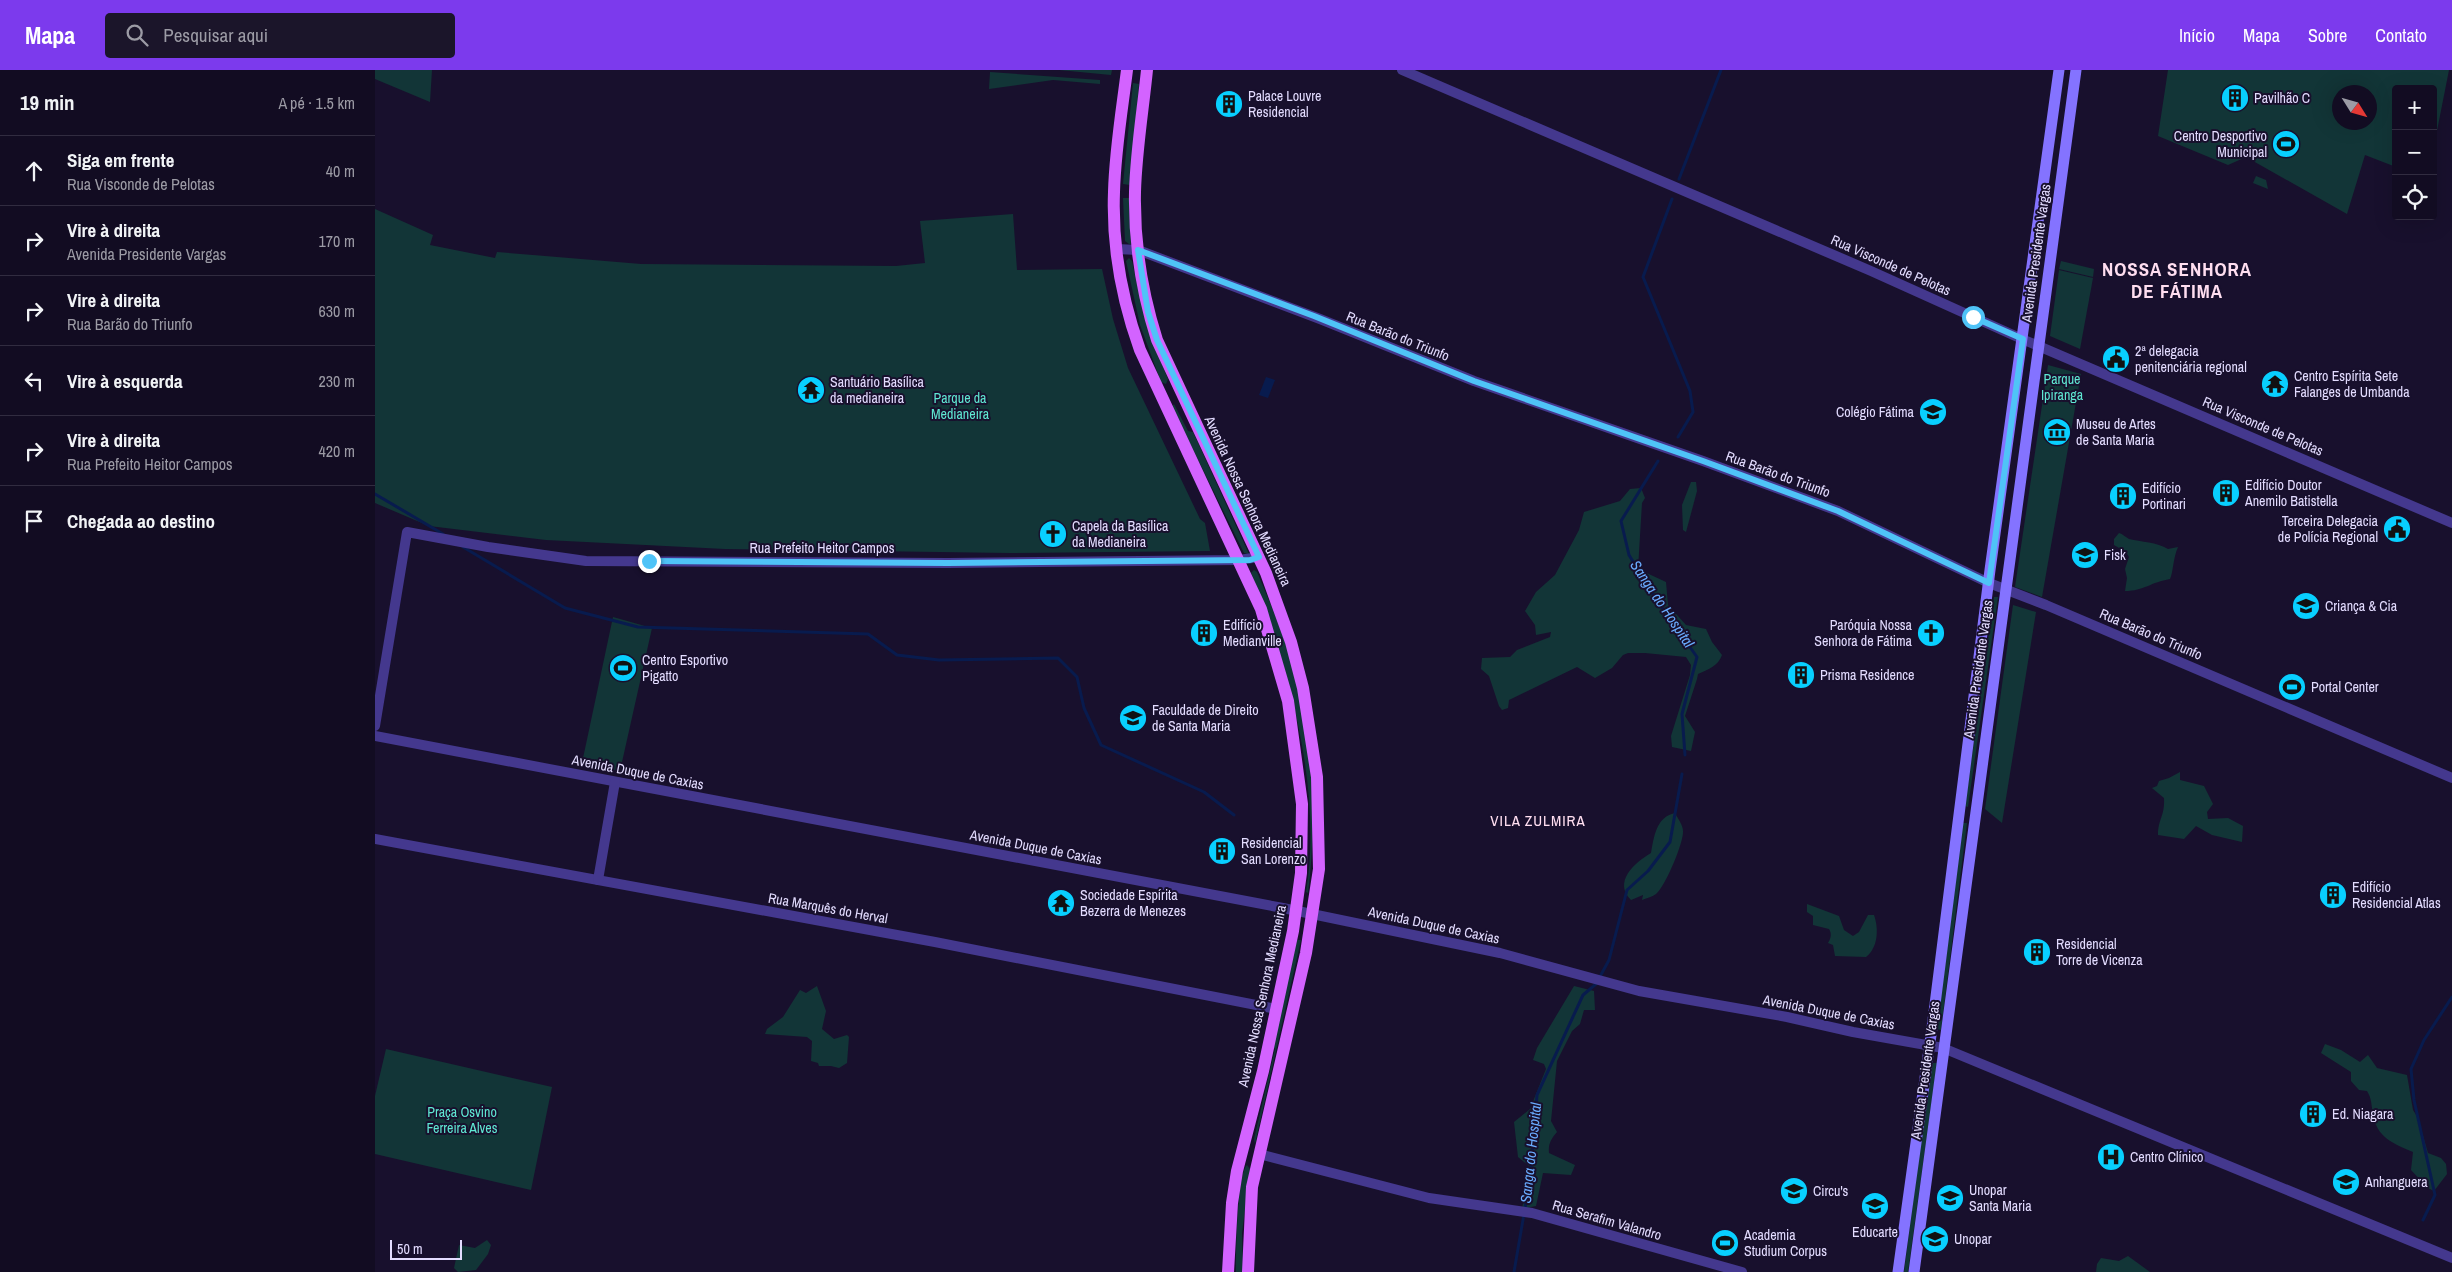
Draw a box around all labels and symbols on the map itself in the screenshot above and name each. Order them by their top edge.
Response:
building icon: Pavilhão C [2220,83,2250,113]
north arrow [2332,85,2377,130]
place label: Palace Louvre Residencial [1248,87,1321,121]
building icon: Palace Louvre Residencial [1214,89,1244,119]
place label: Pavilhão C [2254,89,2310,107]
place label: Centro Desportivo Municipal [2174,127,2267,161]
sports icon: Centro Desportivo Municipal [2271,129,2301,159]
street label: Avenida Presidente Vargas [2017,182,2055,324]
street label: Rua Visconde de Pelotas [1828,230,1954,300]
district label: NOSSA SENHORA DE FÁTIMA [2102,256,2252,304]
route start [1962,306,1985,329]
street label: Rua Barão do Triunfo [1344,307,1452,365]
place label: 2ª delegacia penitenciária regional [2135,342,2247,376]
public building icon: 2ª delegacia penitenciária regional [2101,344,2131,374]
place label: Centro Espírita Sete Falanges de Umbanda [2294,367,2410,401]
temple icon: Centro Espírita Sete Falanges de Umbanda [2260,369,2290,399]
park label: Parque Ipiranga [2041,370,2084,404]
place label: Santuário Basílica da medianeira [830,373,924,407]
temple icon: Santuário Basílica da medianeira [796,375,826,405]
park label: Parque da Medianeira [931,389,990,423]
street label: Rua Visconde de Pelotas [2200,392,2326,460]
school or university icon: Colégio Fátima [1918,397,1948,427]
place label: Colégio Fátima [1836,403,1915,421]
street label: Avenida Nossa Senhora Medianeira [1200,412,1296,589]
place label: Museu de Artes de Santa Maria [2076,415,2156,449]
museum icon: Museu de Artes de Santa Maria [2042,417,2072,447]
street label: Rua Barão do Triunfo [1723,447,1833,501]
place label: Edifício Doutor Anemilo Batistella [2244,476,2338,510]
building icon: Edifício Doutor Anemilo Batistella [2211,478,2241,508]
place label: Edifício Portinari [2142,479,2186,513]
building icon: Edifício Portinari [2108,481,2138,511]
place label: Terceira Delegacia de Polícia Regional [2278,512,2379,546]
public building icon: Terceira Delegacia de Polícia Regional [2382,514,2412,544]
place label: Capela da Basílica da Medianeira [1072,517,1169,551]
church icon: Capela da Basílica da Medianeira [1038,519,1068,549]
street label: Rua Prefeito Heitor Campos [750,539,895,557]
school or university icon: Fisk [2070,540,2100,570]
place label: Fisk [2104,546,2126,564]
route end [638,550,661,573]
water label: Sanga do Hospital [1625,556,1700,652]
school or university icon: Criança & Cia [2291,591,2321,621]
place label: Criança & Cia [2325,597,2398,615]
street label: Avenida Presidente Vargas [1959,598,1997,740]
street label: Rua Barão do Triunfo [2097,604,2205,664]
place label: Edifício Medianville [1223,616,1282,650]
place label: Paróquia Nossa Senhora de Fátima [1814,616,1913,650]
building icon: Edifício Medianville [1189,618,1219,648]
church icon: Paróquia Nossa Senhora de Fátima [1916,618,1946,648]
place label: Centro Esportivo Pigatto [642,651,728,685]
sports icon: Centro Esportivo Pigatto [608,653,638,683]
building icon: Prisma Residence [1786,660,1816,690]
place label: Prisma Residence [1820,666,1914,684]
sports icon: Portal Center [2277,672,2307,702]
place label: Portal Center [2311,678,2379,696]
place label: Faculdade de Direito de Santa Maria [1152,701,1259,735]
school or university icon: Faculdade de Direito de Santa Maria [1118,703,1148,733]
street label: Avenida Duque de Caxias [570,750,706,794]
district label: VILA ZULMIRA [1490,810,1586,831]
street label: Avenida Duque de Caxias [968,825,1104,869]
place label: Residencial San Lorenzo [1241,834,1306,868]
building icon: Residencial San Lorenzo [1207,836,1237,866]
place label: Edifício Residencial Atlas [2352,878,2441,912]
building icon: Edifício Residencial Atlas [2318,880,2348,910]
place label: Sociedade Espírita Bezerra de Menezes [1080,886,1186,920]
temple icon: Sociedade Espírita Bezerra de Menezes [1046,888,1076,918]
street label: Rua Marquês do Herval [767,889,889,927]
street label: Avenida Duque de Caxias [1366,902,1502,948]
street label: Avenida Nossa Senhora Medianeira [1234,903,1290,1090]
place label: Residencial Torre de Vicenza [2056,935,2143,969]
building icon: Residencial Torre de Vicenza [2022,937,2052,967]
street label: Avenida Duque de Caxias [1761,990,1897,1034]
street label: Avenida Presidente Vargas [1906,999,1944,1141]
building icon: Ed. Niagara [2298,1099,2328,1129]
water label: Sanga do Hospital [1515,1101,1546,1204]
park label: Praça Osvino Ferreira Alves [427,1103,498,1137]
place label: Ed. Niagara [2332,1105,2394,1123]
hospital icon: Centro Clínico [2096,1142,2126,1172]
place label: Centro Clínico [2130,1148,2203,1166]
school or university icon: Anhanguera [2331,1167,2361,1197]
place label: Anhanguera [2364,1173,2428,1191]
school or university icon: Circu's [1779,1176,1809,1206]
place label: Unopar Santa Maria [1969,1181,2032,1215]
place label: Circu's [1813,1182,1849,1200]
school or university icon: Unopar Santa Maria [1935,1183,1965,1213]
school or university icon: Educarte [1860,1191,1890,1221]
street label: Rua Serafim Valandro [1550,1196,1664,1244]
place label: Educarte [1852,1223,1898,1241]
school or university icon: Unopar [1920,1224,1950,1254]
place label: Academia Studium Corpus [1743,1226,1827,1260]
sports icon: Academia Studium Corpus [1710,1228,1740,1258]
place label: Unopar [1954,1230,1992,1248]
scale bar [390,1237,463,1260]

